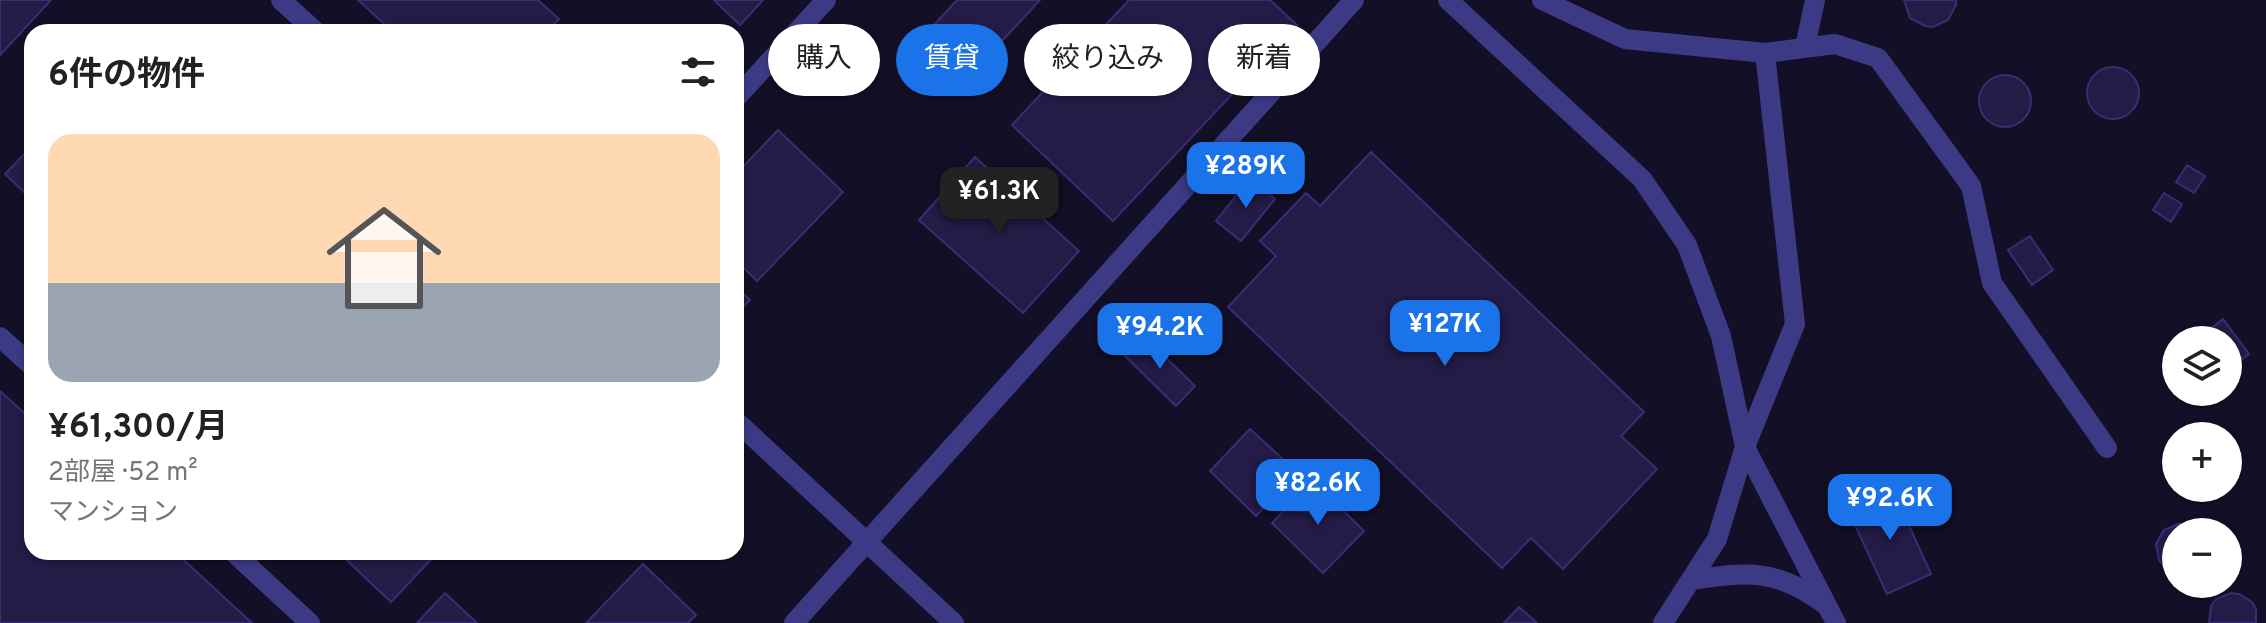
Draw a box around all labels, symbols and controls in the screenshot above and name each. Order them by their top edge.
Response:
chip: 購入 [768,24,880,96]
chip: 賃貸 [896,24,1008,96]
chip: 絞り込み [1024,24,1192,96]
chip: 新着 [1208,24,1320,96]
icon: filters [676,50,720,94]
text: 6件の物件 [48,55,205,98]
pin: ¥289K [1190,142,1302,210]
text: ¥289K [1205,151,1287,184]
pin: ¥61.3K [934,167,1064,235]
text: ¥61.3K [958,176,1040,209]
icon: home [312,186,456,330]
pin: ¥127K [1389,300,1501,368]
pin: ¥94.2K [1095,303,1225,371]
text: ¥127K [1408,309,1482,342]
text: ¥94.2K [1115,312,1205,345]
map controls [2162,326,2242,598]
button: layers [2162,326,2242,406]
text: ¥61,300/月 [48,407,228,450]
button: + [2162,422,2242,502]
text: 2部屋 · 52 m² [48,457,198,490]
pin: ¥82.6K [1253,459,1383,527]
text: ¥82.6K [1274,468,1362,501]
pin: ¥92.6K [1825,474,1955,542]
text: ¥92.6K [1846,483,1934,516]
text: マンション [48,497,178,530]
button: − [2162,518,2242,598]

